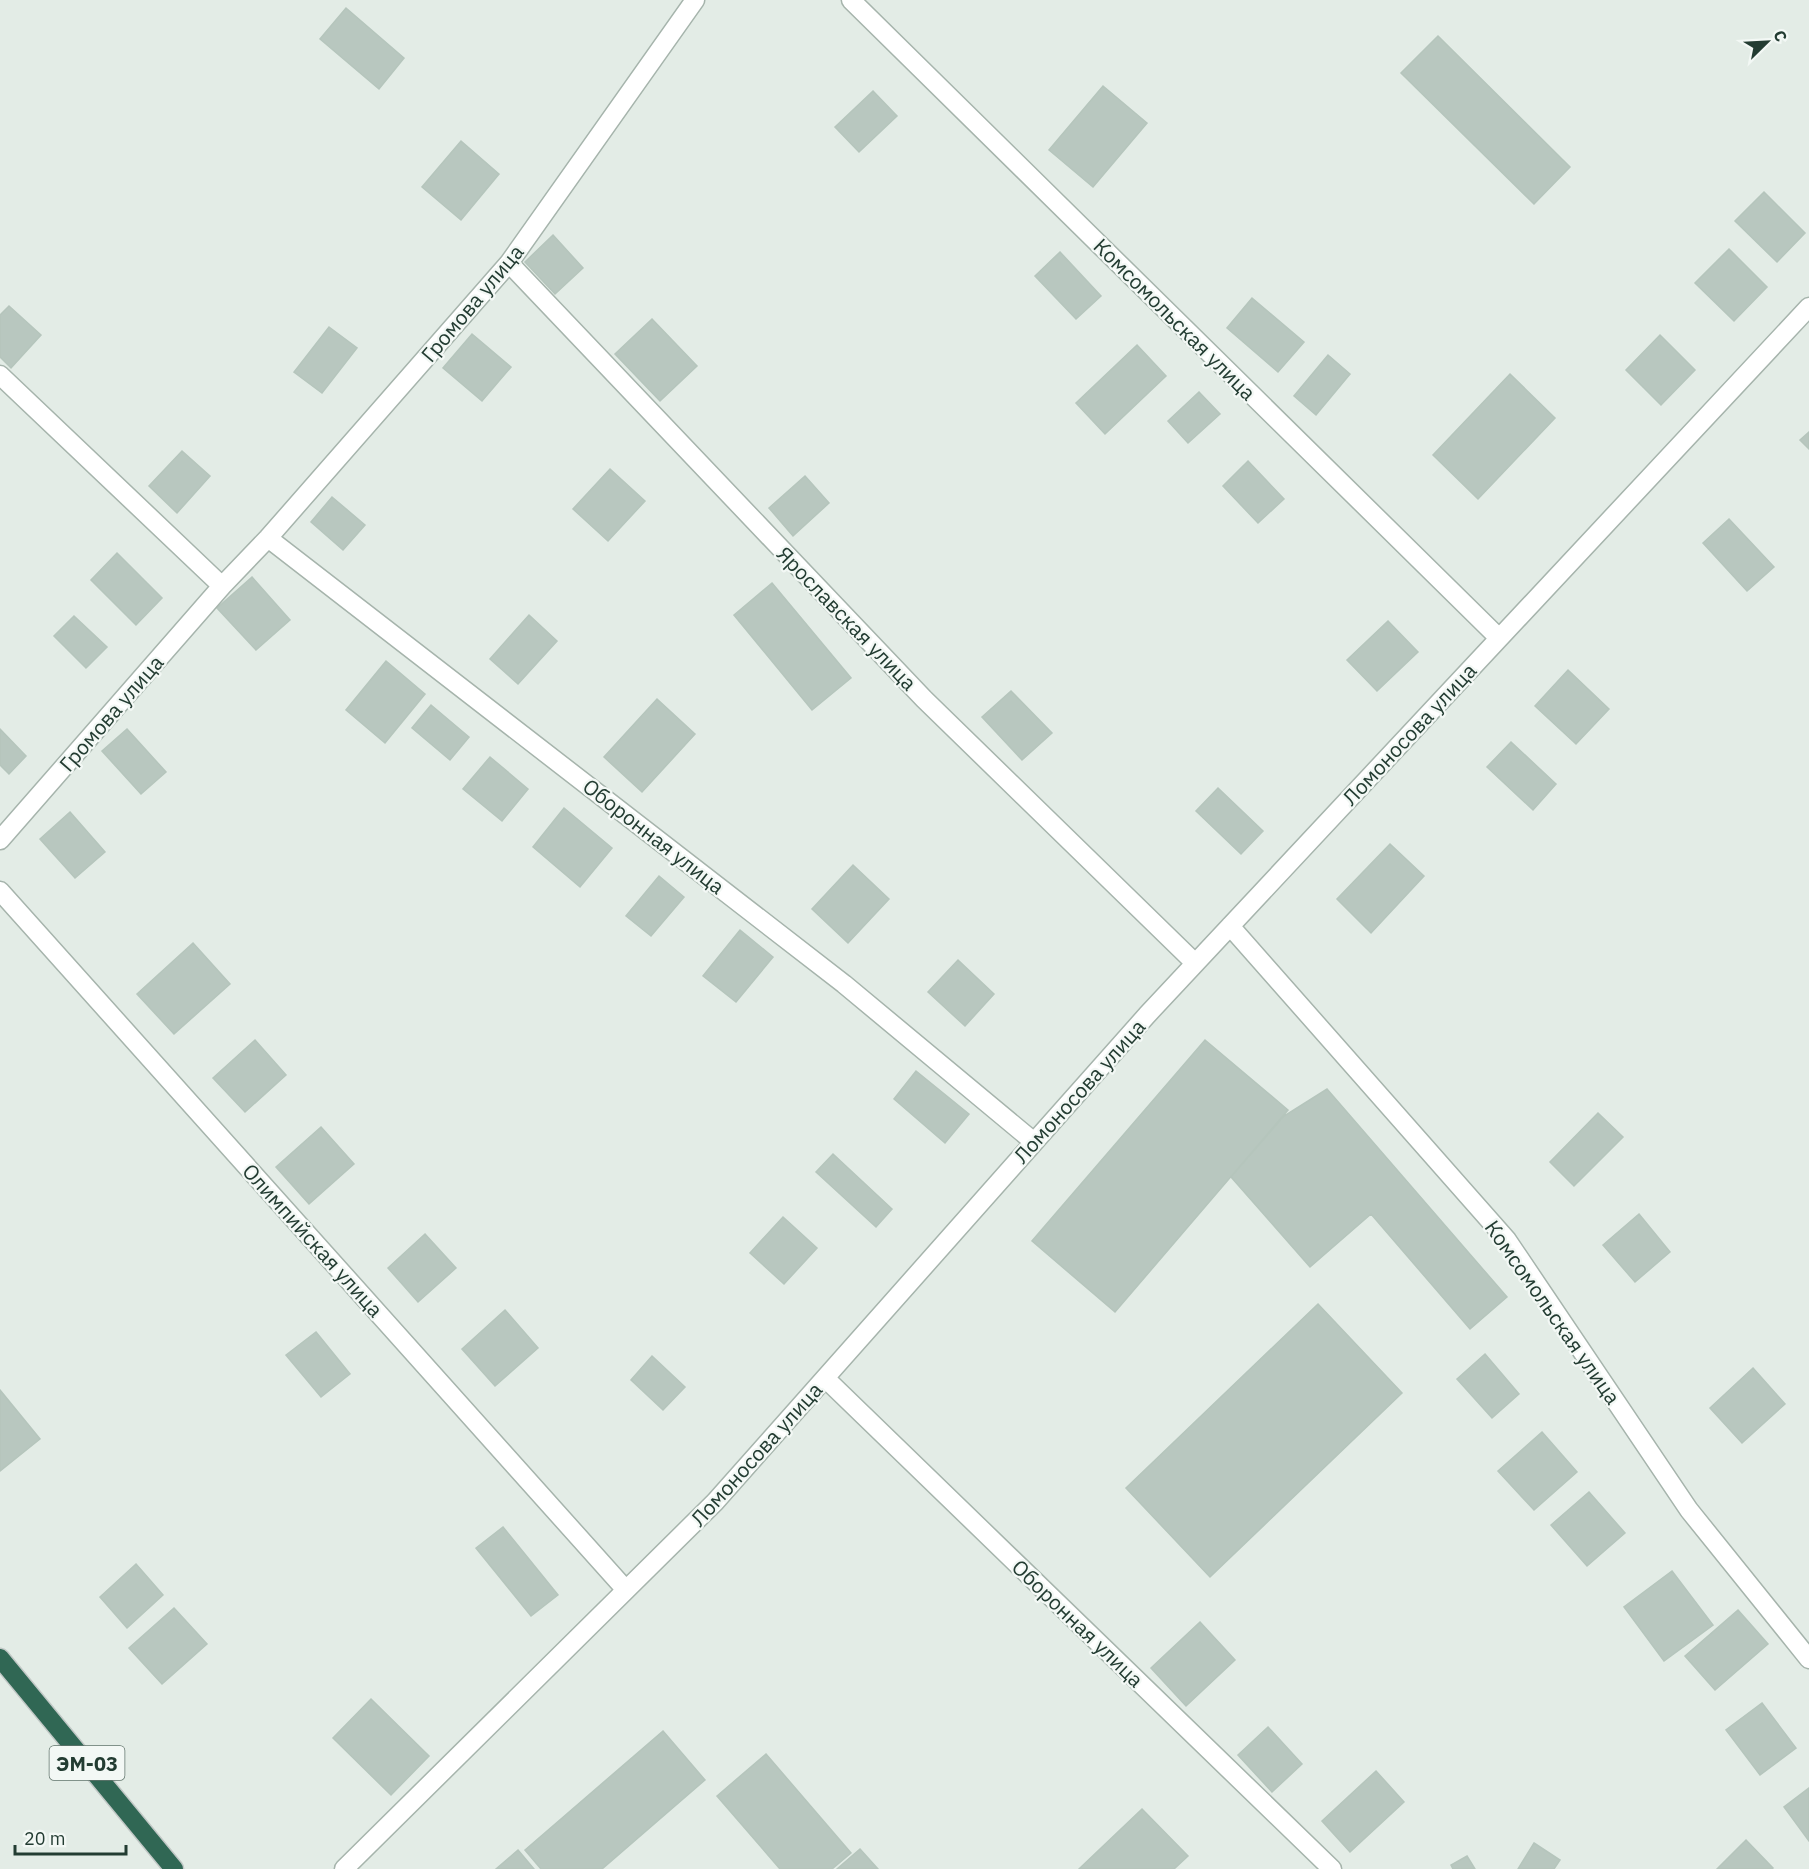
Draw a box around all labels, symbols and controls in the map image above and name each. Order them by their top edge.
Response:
north arrow [1737,12,1797,72]
text: С [1769,27,1792,45]
street label: Комсомольская улица [1088,232,1262,406]
street label: Громова улица [415,238,529,368]
street label: Ярославская улица [771,540,923,696]
street label: Громова улица [53,649,169,777]
street label: Ломоносова улица [1336,657,1482,811]
street label: Оборонная улица [577,772,731,900]
street label: Ломоносова улица [1007,1013,1151,1169]
street label: Олимпийская улица [236,1157,390,1323]
street label: Комсомольская улица [1479,1214,1627,1410]
street label: Ломоносова улица [684,1376,828,1532]
street label: Оборонная улица [1006,1553,1150,1693]
road number: ЭМ-03 [50,1746,124,1780]
scale bar [15,1818,126,1856]
text: 20 m [24,1827,66,1850]

